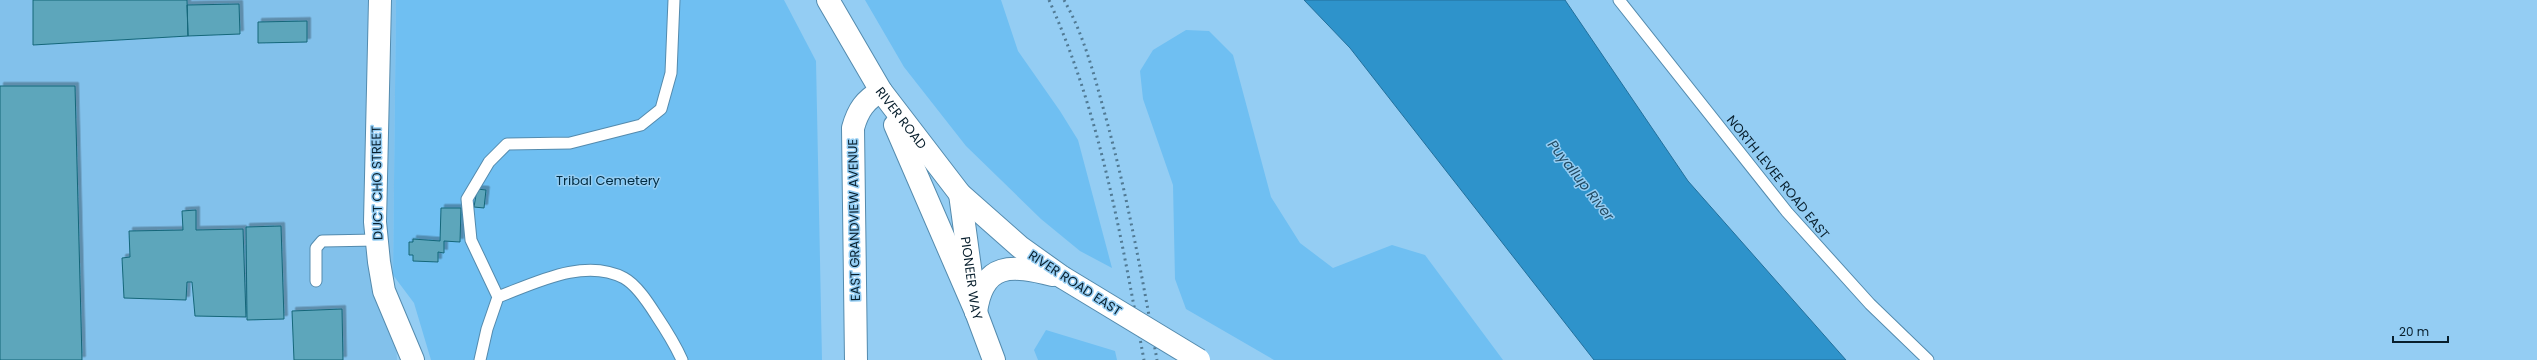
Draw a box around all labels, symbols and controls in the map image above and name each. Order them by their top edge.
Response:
street label: RIVER ROAD [871,83,932,153]
street label: NORTH LEVEE ROAD EAST [1722,111,1834,243]
street label: DUCT CHO STREET [367,126,387,240]
water label: Puyallup River [1543,135,1619,225]
street label: EAST GRANDVIEW AVENUE [843,139,865,301]
park label: Tribal Cemetery [556,171,661,190]
street label: PIONEER WAY [956,235,988,323]
street label: RIVER ROAD EAST [1025,246,1125,320]
scale bar [2393,318,2448,344]
text: 20 m [2399,323,2429,340]

